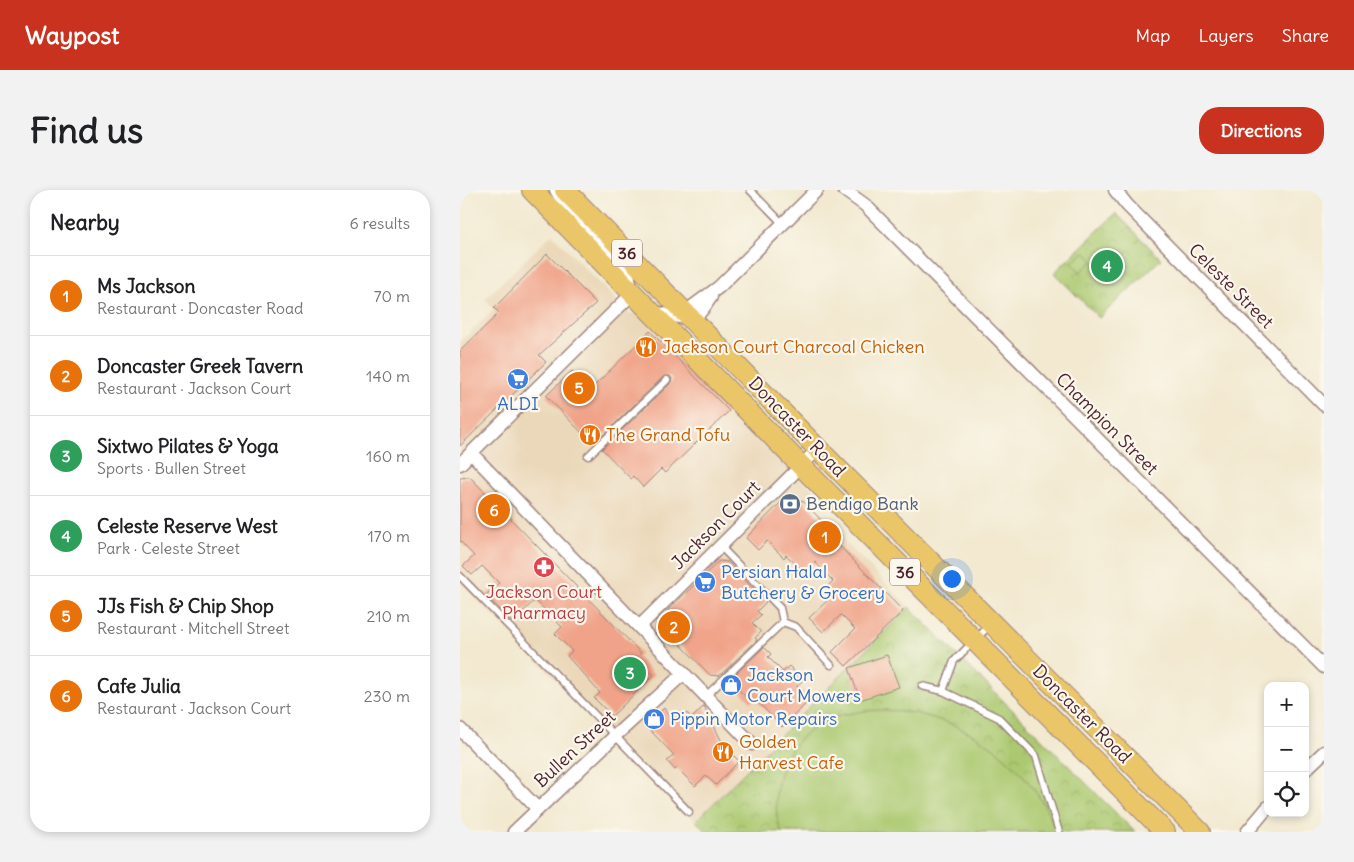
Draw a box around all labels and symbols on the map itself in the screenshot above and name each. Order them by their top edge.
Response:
street label: Celeste Street [1184,238,1279,333]
road number: 36 [612,239,642,266]
pin: 4 [1091,247,1123,285]
restaurant icon: Jackson Court Charcoal Chicken [634,335,658,359]
place label: Jackson Court Charcoal Chicken [662,335,925,358]
supermarket icon: ALDI [506,367,530,391]
street label: Champion Street [1051,368,1163,480]
pin: 5 [563,369,595,407]
street label: Doncaster Road [744,372,851,482]
place label: ALDI [497,392,539,415]
restaurant icon: The Grand Tofu [578,423,602,447]
place label: The Grand Tofu [606,423,730,446]
street label: Jackson Court [666,475,765,574]
pin: 6 [478,491,510,529]
bank icon: Bendigo Bank [778,492,802,516]
place label: Bendigo Bank [806,492,919,515]
pin: 1 [809,518,841,556]
pharmacy icon: Jackson Court Pharmacy [532,555,556,579]
road number: 36 [890,558,920,586]
place label: Persian Halal Butchery & Grocery [721,560,885,604]
your location [939,566,965,592]
supermarket icon: Persian Halal Butchery & Grocery [693,570,717,594]
place label: Jackson Court Pharmacy [486,580,602,624]
pin: 2 [658,608,690,646]
pin: 3 [614,654,646,692]
street label: Doncaster Road [1028,659,1137,768]
place label: Jackson Court Mowers [747,663,861,707]
shop icon: Jackson Court Mowers [719,673,743,697]
street label: Bullen Street [529,705,620,792]
shop icon: Pippin Motor Repairs [642,707,666,731]
place label: Pippin Motor Repairs [670,707,837,730]
place label: Golden Harvest Cafe [739,730,844,774]
restaurant icon: Golden Harvest Cafe [711,740,735,764]

